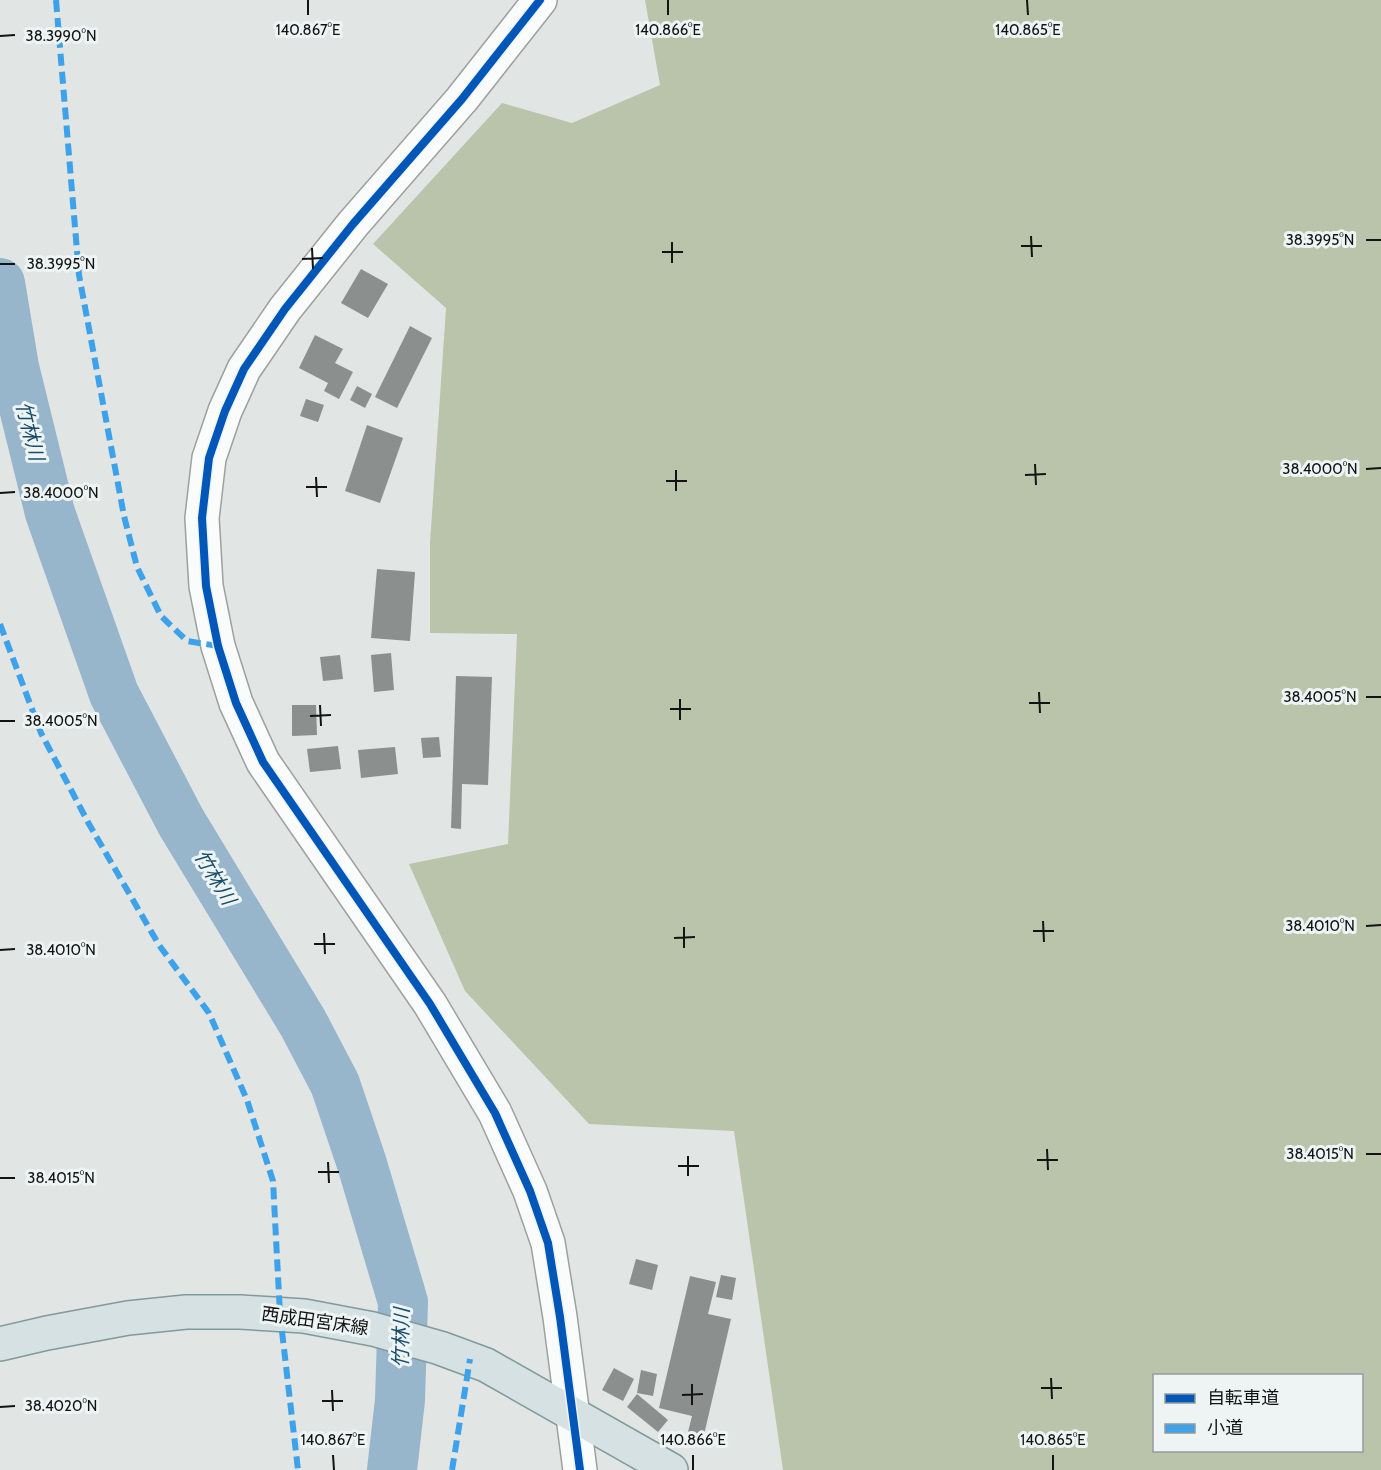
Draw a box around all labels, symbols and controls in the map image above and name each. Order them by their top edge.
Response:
text: 140.867°E [276,21,340,39]
text: 140.866°E [635,21,701,39]
text: 140.865°E [995,21,1061,39]
text: 38.3990°N [26,27,96,45]
text: 38.3995°N [1286,231,1354,249]
text: 38.3995°N [27,255,95,273]
water label: 竹林川 [11,399,49,465]
text: 38.4000°N [1282,460,1358,478]
text: 38.4000°N [23,484,99,502]
text: 38.4005°N [1284,688,1356,706]
text: 38.4005°N [25,712,97,730]
water label: 竹林川 [189,845,242,911]
text: 38.4010°N [1285,917,1355,935]
text: 38.4010°N [26,941,96,959]
text: 38.4015°N [1286,1145,1354,1163]
text: 38.4015°N [27,1169,95,1187]
street label: 西成田宮床線 [260,1303,370,1339]
water label: 竹林川 [388,1306,414,1368]
legend [1153,1374,1363,1452]
text: 自転車道 [1207,1387,1279,1409]
text: 38.4020°N [25,1397,97,1415]
text: 小道 [1207,1417,1243,1439]
text: 140.867°E [301,1431,365,1449]
text: 140.866°E [660,1431,726,1449]
text: 140.865°E [1020,1431,1086,1449]

